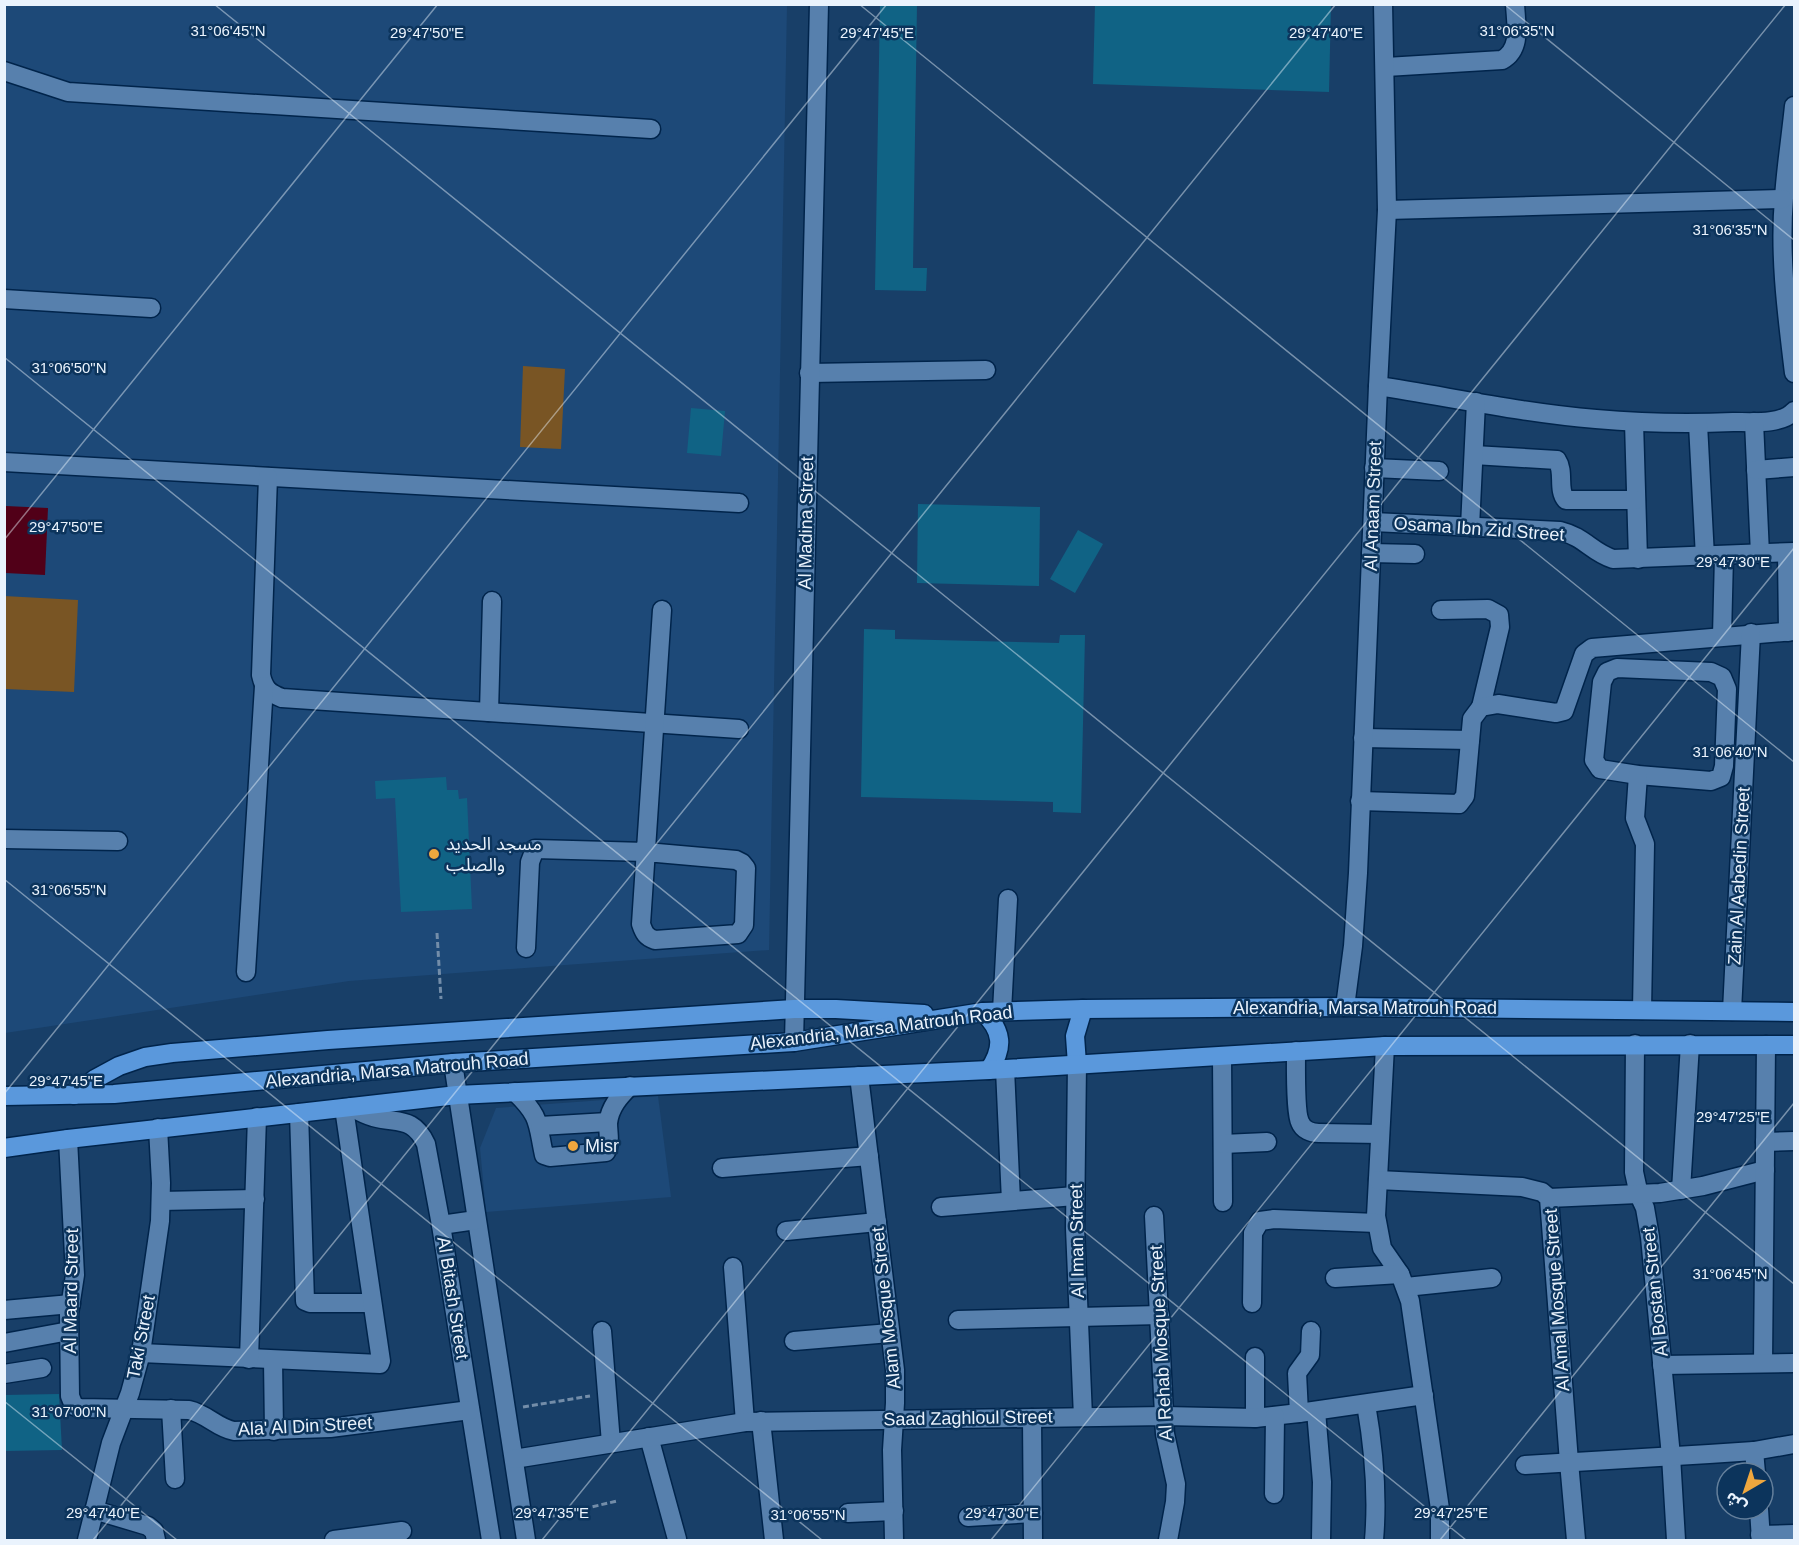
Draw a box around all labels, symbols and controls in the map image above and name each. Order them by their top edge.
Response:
text: 31°06'45"N [190,22,266,39]
text: 31°06'35"N [1479,22,1555,39]
text: 29°47'50"E [390,24,464,41]
text: 29°47'45"E [840,24,914,41]
text: 29°47'40"E [1289,24,1363,41]
text: 31°06'35"N [1692,221,1768,238]
text: 31°06'50"N [31,359,107,376]
street label: Al Anaam Street [1361,441,1385,571]
street label: Al Madina Street [795,456,817,590]
street label: Osama Ibn Zid Street [1393,513,1565,545]
text: 29°47'50"E [29,518,103,535]
text: 29°47'30"E [1696,553,1770,570]
text: 31°06'40"N [1692,743,1768,760]
street label: Zain Al Aabedin Street [1724,787,1754,965]
place label: مسجد الحديد والصلب [446,834,542,875]
marker: مسجد الحديد والصلب [427,847,441,861]
text: 31°06'55"N [31,881,107,898]
street label: Alexandria, Marsa Matrouh Road [1233,998,1497,1018]
street label: Alexandria, Marsa Matrouh Road [749,1002,1013,1054]
street label: Alexandria, Marsa Matrouh Road [265,1049,529,1091]
text: 29°47'45"E [29,1072,103,1089]
text: 29°47'25"E [1696,1108,1770,1125]
place label: Misr [585,1136,619,1156]
marker: Misr [566,1139,580,1153]
street label: Al Iman Street [1066,1184,1088,1298]
street label: Al Amal Mosque Street [1541,1208,1573,1392]
street label: Alam Mosque Street [868,1226,904,1390]
street label: Al Bostan Street [1638,1226,1672,1358]
street label: Al Maard Street [60,1228,82,1354]
street label: Al Bitash Street [433,1235,473,1361]
street label: Al Rehab Mosque Street [1146,1245,1176,1441]
text: 31°06'45"N [1692,1265,1768,1282]
street label: Taki Street [123,1293,159,1381]
text: 31°07'00"N [31,1403,107,1420]
street label: Saad Zaghloul Street [883,1407,1053,1429]
street label: Ala' Al Din Street [237,1412,373,1440]
north arrow [1715,1461,1775,1521]
text: ش [1722,1488,1750,1516]
text: 29°47'40"E [66,1504,140,1521]
text: 29°47'35"E [515,1504,589,1521]
text: 29°47'30"E [965,1504,1039,1521]
text: 29°47'25"E [1414,1504,1488,1521]
text: 31°06'55"N [770,1506,846,1523]

